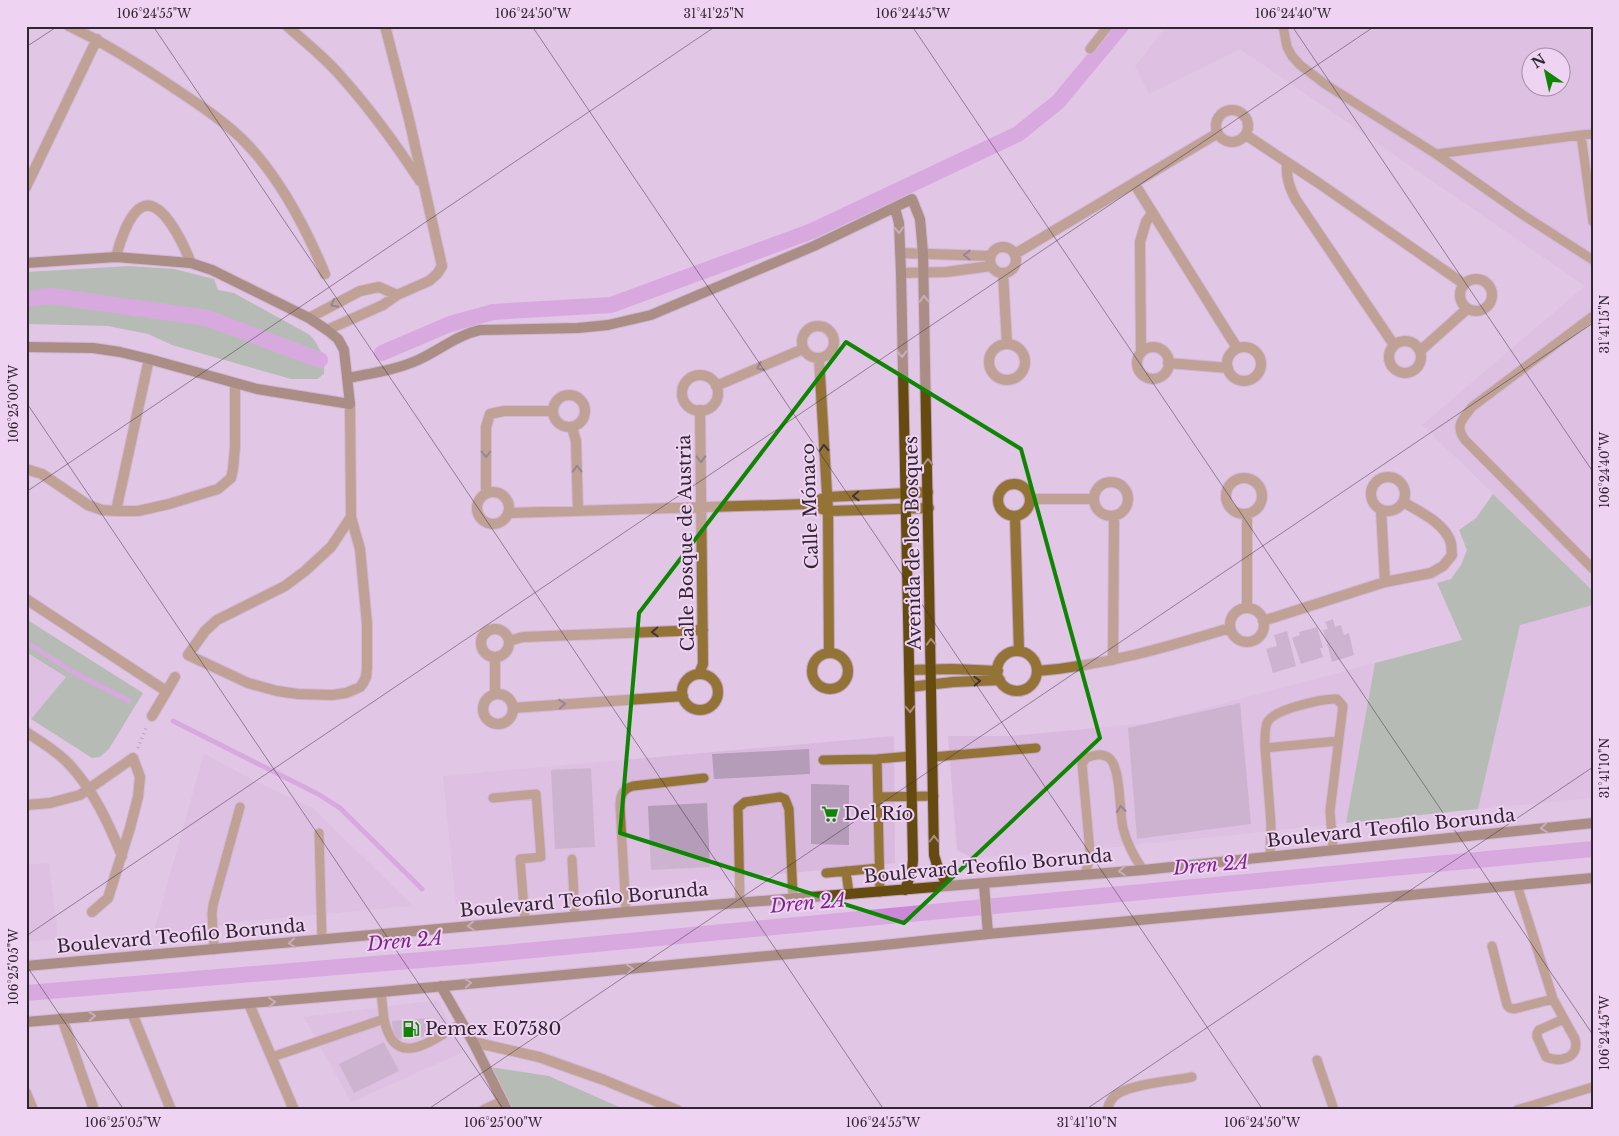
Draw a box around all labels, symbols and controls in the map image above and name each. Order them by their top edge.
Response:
text: 106°24'55"W [117,6,192,21]
text: 106°24'50"W [495,6,572,21]
text: 31°41'25"N [684,6,745,21]
text: 106°24'45"W [876,6,951,21]
text: 106°24'40"W [1255,6,1332,21]
north arrow [1522,48,1572,98]
text: N [1528,50,1549,72]
one-way arrow [894,226,905,234]
one-way arrow [962,250,970,260]
text: 31°41'15"N [1597,294,1612,353]
one-way arrow [919,295,930,303]
one-way arrow [331,298,340,308]
one-way arrow [897,351,908,359]
one-way arrow [756,361,765,372]
text: 106°25'00"W [6,364,21,443]
text: 106°24'40"W [1597,431,1612,508]
street label: Calle Bosque de Austria [673,434,699,652]
street label: Avenida de los Bosques [900,436,926,651]
street label: Calle Mónaco [797,443,823,569]
one-way arrow [819,444,830,452]
one-way arrow [481,450,491,458]
one-way arrow [696,455,707,463]
one-way arrow [923,457,933,465]
one-way arrow [571,465,582,473]
one-way arrow [851,490,859,501]
one-way arrow [650,627,658,637]
one-way arrow [926,637,937,645]
one-way arrow [973,676,981,686]
one-way arrow [558,699,566,710]
one-way arrow [905,706,915,713]
text: 31°41'10"N [1597,738,1612,798]
place label: Del Río [844,803,913,825]
supermarket icon: Del Río [820,804,840,824]
one-way arrow [1116,804,1127,812]
street label: Boulevard Teofilo Borunda [1266,804,1516,852]
one-way arrow [1540,822,1548,833]
one-way arrow [929,835,939,842]
street label: Boulevard Teofilo Borunda [863,844,1113,888]
water label: Dren 2A [1171,850,1250,880]
one-way arrow [1117,866,1125,877]
street label: Boulevard Teofilo Borunda [459,878,709,922]
water label: Dren 2A [768,888,847,918]
street label: Boulevard Teofilo Borunda [56,914,306,958]
one-way arrow [467,921,475,932]
water label: Dren 2A [365,926,444,956]
text: 106°25'05"W [6,928,21,1005]
one-way arrow [288,937,296,948]
one-way arrow [626,963,634,974]
one-way arrow [465,978,473,989]
text: 106°24'45"W [1597,995,1612,1070]
one-way arrow [268,996,276,1007]
one-way arrow [89,1011,97,1022]
place label: Pemex E07580 [425,1018,561,1040]
fuel station icon: Pemex E07580 [401,1019,421,1039]
text: 106°25'05"W [85,1115,162,1130]
text: 106°25'00"W [464,1115,543,1130]
text: 106°24'55"W [846,1115,921,1130]
text: 31°41'10"N [1057,1115,1117,1130]
text: 106°24'50"W [1224,1115,1301,1130]

